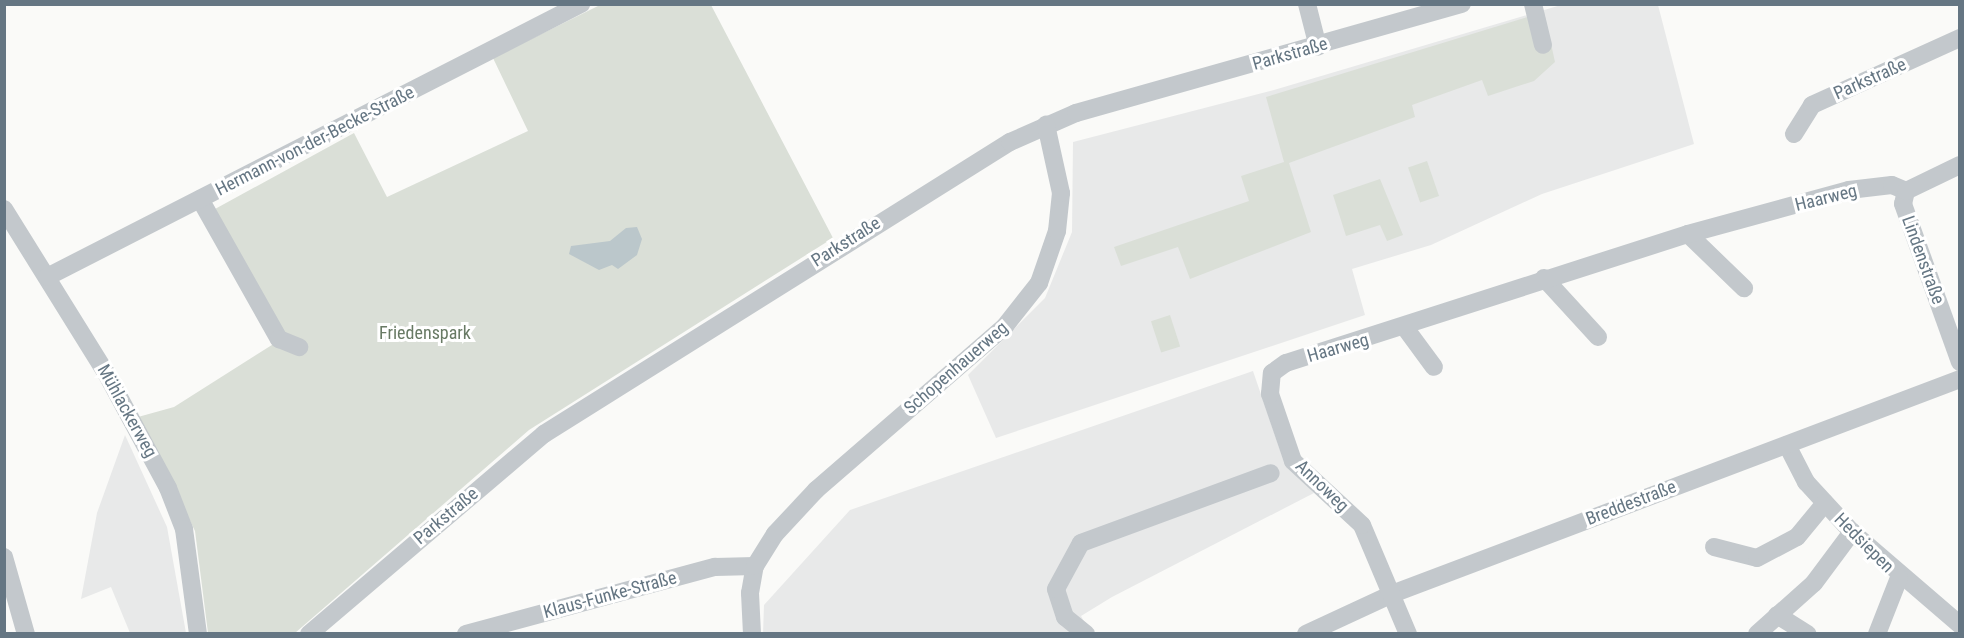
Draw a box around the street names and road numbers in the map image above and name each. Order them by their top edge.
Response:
street label: Parkstraße [1250,33,1330,75]
street label: Parkstraße [1830,53,1910,105]
street label: Hermann-von-der-Becke-Straße [212,81,418,201]
street label: Haarweg [1793,180,1859,216]
street label: Parkstraße [808,212,884,272]
street label: Lindenstraße [1897,213,1949,307]
street label: Schopenhauerweg [900,317,1012,419]
street label: Haarweg [1305,329,1371,367]
street label: Mühlackerweg [93,361,161,461]
street label: Annoweg [1291,455,1353,517]
street label: Breddestraße [1583,476,1679,530]
street label: Parkstraße [409,483,483,549]
street label: Hedsiepen [1830,509,1898,577]
street label: Klaus-Funke-Straße [541,567,679,623]

